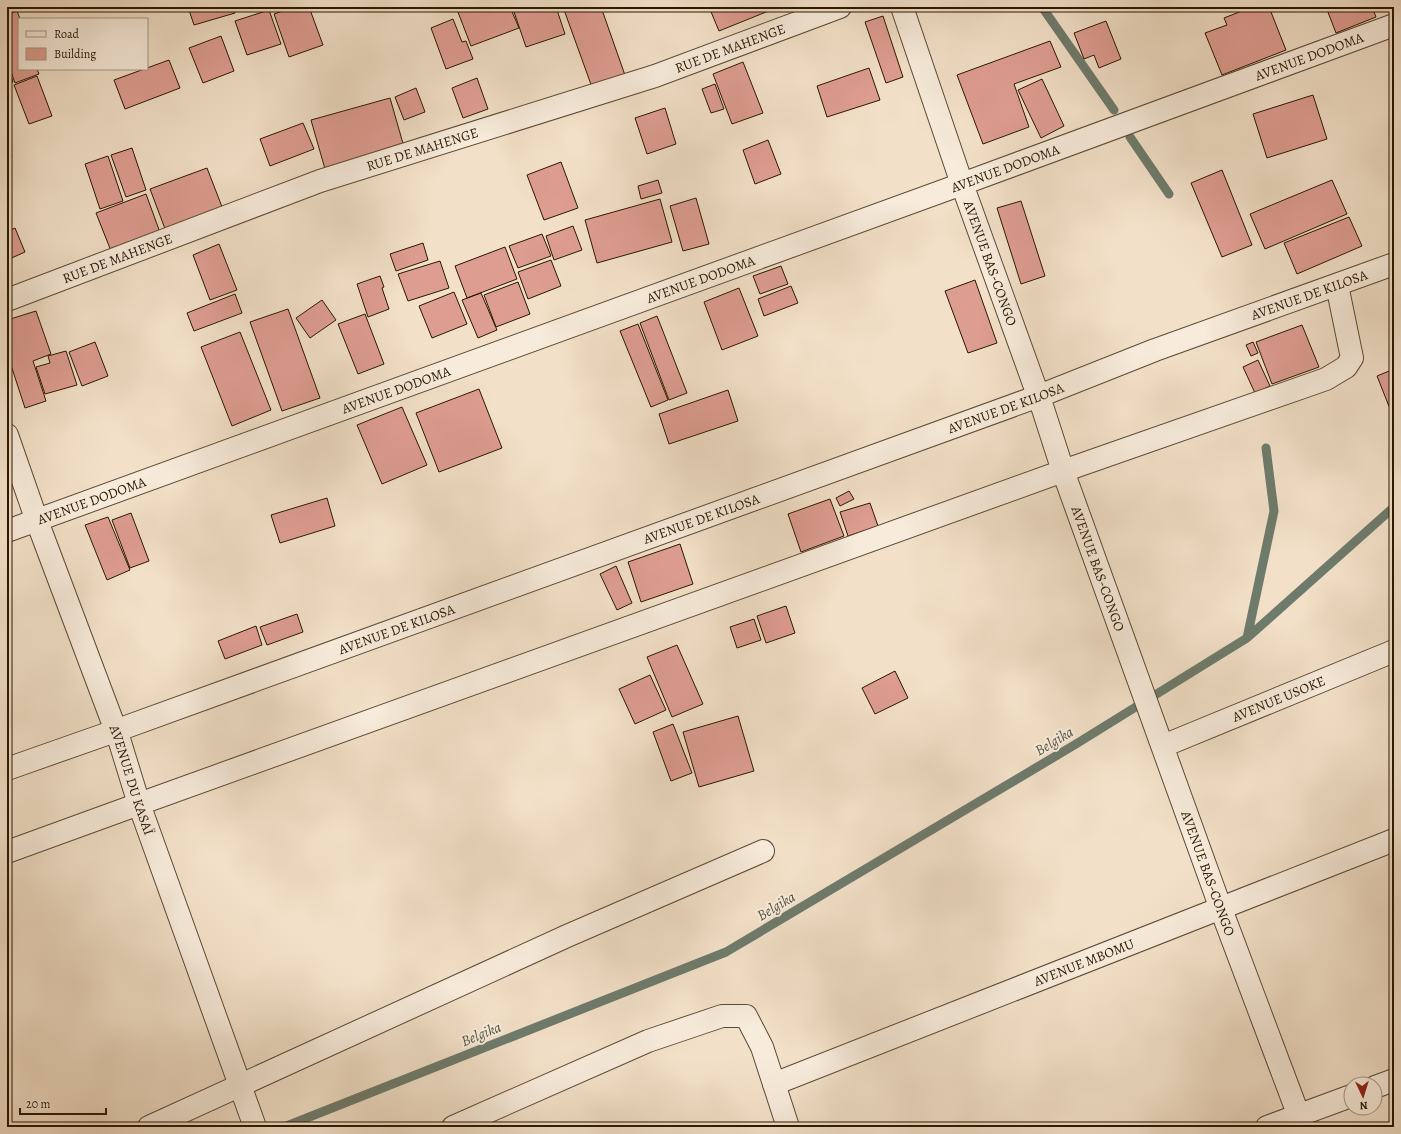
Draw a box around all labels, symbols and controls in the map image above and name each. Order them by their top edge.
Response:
legend [18,18,148,70]
street label: RUE DE MAHENGE [672,19,788,77]
text: Road [54,26,80,42]
street label: AVENUE DODOMA [1251,27,1367,85]
text: Building [54,46,96,62]
street label: RUE DE MAHENGE [364,122,481,175]
street label: AVENUE DODOMA [947,139,1063,197]
street label: AVENUE BAS-CONGO [959,197,1022,329]
street label: RUE DE MAHENGE [60,229,175,288]
street label: AVENUE DODOMA [643,250,758,308]
street label: AVENUE DE KILOSA [1247,265,1371,324]
street label: AVENUE DODOMA [338,361,454,418]
street label: AVENUE DE KILOSA [944,377,1067,438]
street label: AVENUE DODOMA [34,472,149,529]
street label: AVENUE DE KILOSA [640,488,763,549]
street label: AVENUE BAS-CONGO [1067,502,1130,634]
street label: AVENUE DE KILOSA [335,599,458,659]
street label: AVENUE USOKE [1228,671,1328,726]
street label: AVENUE DU KASAÏ [105,721,159,838]
water label: Belgika [1031,722,1077,760]
street label: AVENUE BAS-CONGO [1177,807,1240,939]
water label: Belgika [753,887,799,925]
street label: AVENUE MBOMU [1030,934,1137,991]
water label: Belgika [458,1017,504,1051]
north arrow [1343,1076,1383,1116]
scale bar [20,1090,106,1116]
text: 20 m [26,1096,50,1112]
text: N [1359,1098,1368,1113]

